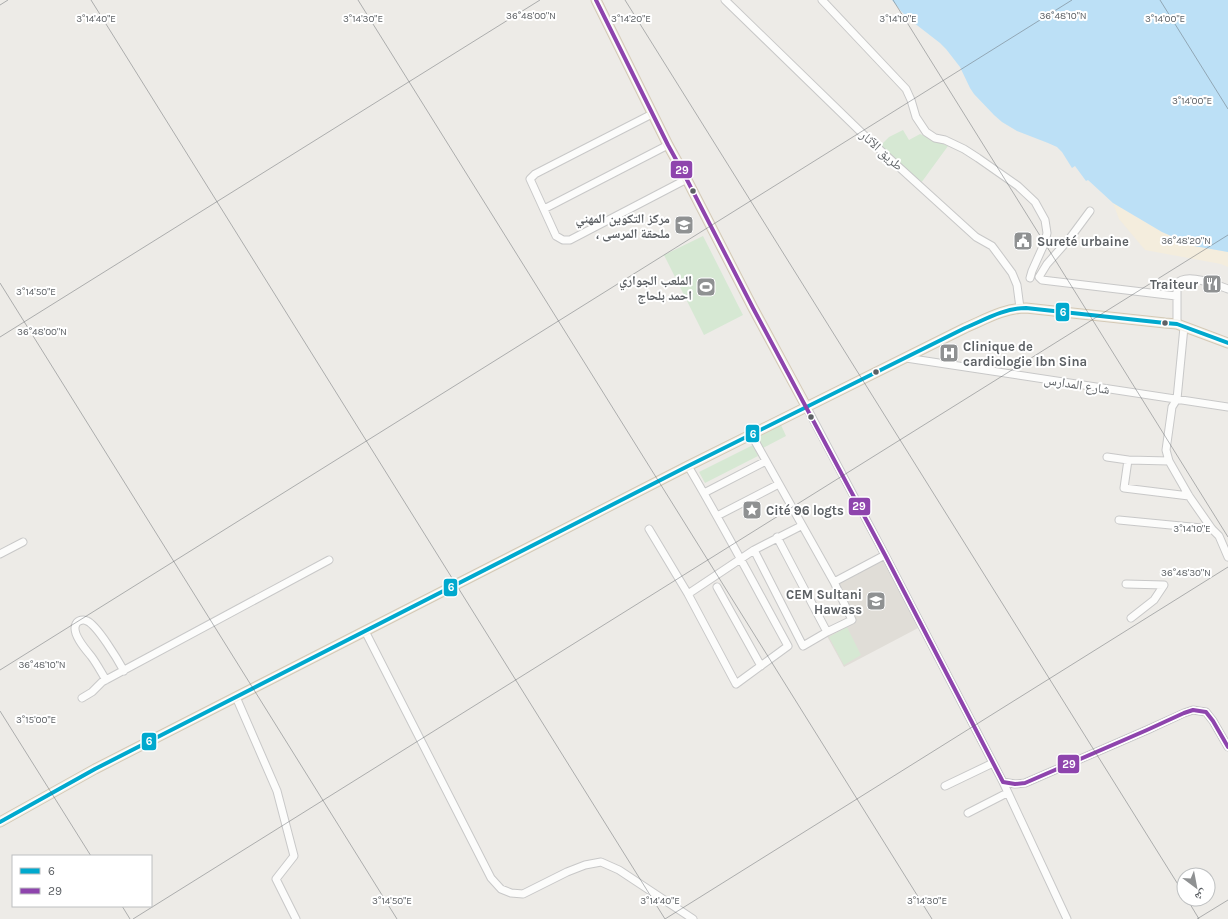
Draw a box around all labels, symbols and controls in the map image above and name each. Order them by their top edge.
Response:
text: 36°48'00"N [506,10,556,22]
text: 36°48'10"N [1039,10,1087,22]
text: 3°14'40"E [76,13,116,25]
text: 3°14'30"E [343,13,383,25]
text: 3°14'20"E [611,13,651,25]
text: 3°14'10"E [879,13,917,25]
text: 3°14'00"E [1145,13,1185,25]
text: 3°14'00"E [1172,95,1212,107]
street label: طريق الآثار [856,127,906,174]
line badge: 29 [670,160,693,179]
text: 29 [675,164,689,177]
unlabelled marker [688,186,698,196]
place label: مركز التكوين المهني ، ملحقة المرسى [576,211,670,242]
school or university icon: مركز التكوين المهني ، ملحقة المرسى [673,214,695,236]
public building icon: Sureté urbaine [1012,230,1034,252]
place label: Sureté urbaine [1037,234,1129,249]
text: 36°48'20"N [1161,235,1211,247]
place label: الملعب الجواري احمد بلحاج [619,273,692,304]
restaurant icon: Traiteur [1201,273,1223,295]
sports icon: الملعب الجواري احمد بلحاج [695,276,717,298]
place label: Traiteur [1150,277,1199,292]
text: 3°14'50"E [16,286,56,298]
line badge: 6 [1055,302,1070,322]
text: 6 [1060,306,1067,319]
unlabelled marker [1160,318,1170,328]
text: 36°48'00"N [17,326,67,338]
place label: Clinique de cardiologie Ibn Sina [963,339,1087,369]
hospital icon: Clinique de cardiologie Ibn Sina [938,342,960,364]
unlabelled marker [871,367,881,377]
street label: شارع المدارس [1043,372,1111,399]
unlabelled marker [806,412,816,422]
line badge: 6 [745,424,760,443]
text: 6 [750,428,757,441]
line badge: 29 [848,497,871,516]
place icon: Cité 96 logts [741,499,763,521]
text: 29 [852,500,866,513]
place label: Cité 96 logts [766,503,844,518]
text: 3°14'10"E [1173,523,1211,535]
text: 36°48'30"N [1161,567,1211,579]
line badge: 6 [443,578,458,597]
text: 6 [448,581,455,594]
place label: CEM Sultani Hawass [786,587,862,617]
school or university icon: CEM Sultani Hawass [865,590,887,612]
text: 36°48'10"N [18,659,66,671]
text: 3°15'00"E [16,714,56,726]
line badge: 6 [141,732,157,751]
text: 6 [146,735,153,748]
line badge: 29 [1057,754,1080,774]
text: 29 [1062,758,1076,771]
legend [12,855,152,907]
text: 6 [48,864,55,878]
north arrow [1176,867,1216,907]
text: 29 [48,884,62,898]
text: ش [1192,886,1209,904]
text: 3°14'50"E [372,895,412,907]
text: 3°14'40"E [640,895,680,907]
text: 3°14'30"E [907,895,947,907]

